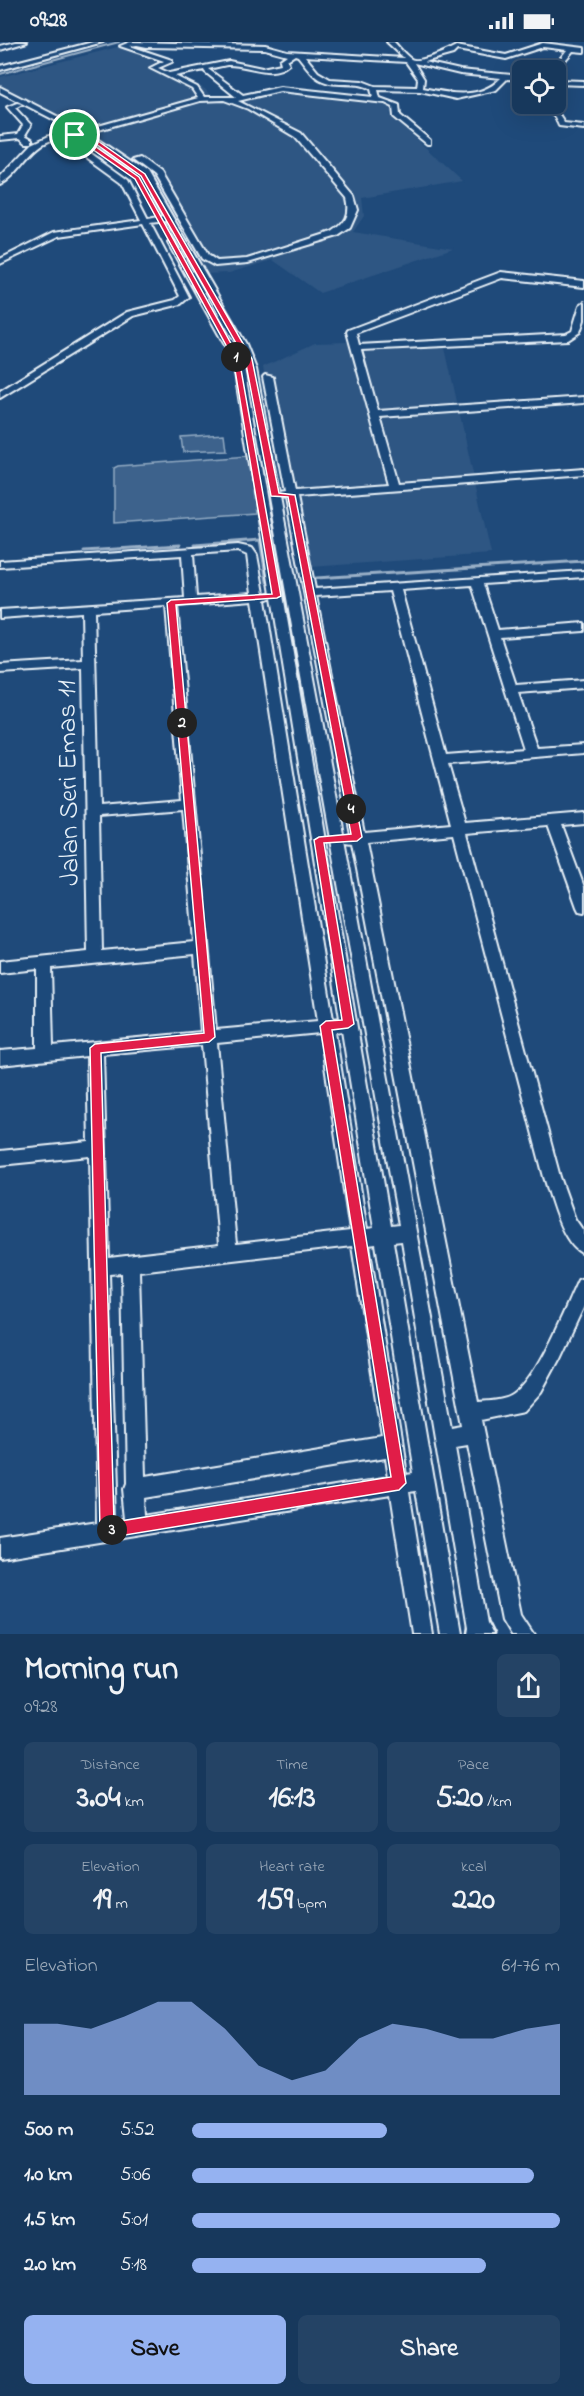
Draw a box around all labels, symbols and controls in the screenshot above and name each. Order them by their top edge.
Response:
text: 09:28 [30,5,67,37]
map controls [512,60,566,114]
button: locate [512,60,566,114]
pin [49,109,100,160]
icon: arrive [58,118,91,151]
pin: 1 [221,342,251,372]
text: 1 [233,345,239,369]
street label: Jalan Seri Emas 11 [48,680,91,886]
pin: 2 [167,708,197,738]
text: 2 [178,711,186,735]
pin: 4 [336,794,366,824]
text: 4 [348,797,354,821]
pin: 3 [97,1515,127,1545]
text: 3 [109,1518,115,1542]
text: Morning run [24,1646,178,1694]
button: share [497,1654,560,1717]
text: 09:28 [24,1693,58,1722]
text: Distance [81,1753,140,1777]
text: Time [276,1753,308,1777]
text: Pace [458,1753,489,1777]
text: 3.04 [77,1777,121,1821]
text: 16:13 [268,1777,316,1821]
text: 5:20 [436,1777,483,1821]
text: km [121,1790,144,1814]
text: /km [483,1790,512,1814]
text: Elevation [81,1855,140,1879]
text: Heart rate [259,1855,325,1879]
text: kcal [461,1855,486,1879]
text: 19 [93,1879,111,1923]
text: 159 [257,1879,293,1923]
text: 220 [452,1879,495,1923]
text: m [111,1892,128,1916]
text: bpm [293,1892,327,1916]
text: Elevation [24,1952,98,1981]
text: 61–76 m [502,1952,560,1981]
text: 500 m [24,2116,73,2145]
text: 5:52 [120,2116,155,2145]
text: 1.0 km [24,2161,72,2190]
text: 5:06 [120,2161,151,2190]
text: 1.5 km [24,2206,75,2235]
text: 5:01 [120,2206,148,2235]
text: 2.0 km [24,2251,76,2280]
text: 5:18 [120,2251,147,2280]
button: Save [24,2315,286,2384]
button: Share [298,2315,560,2384]

